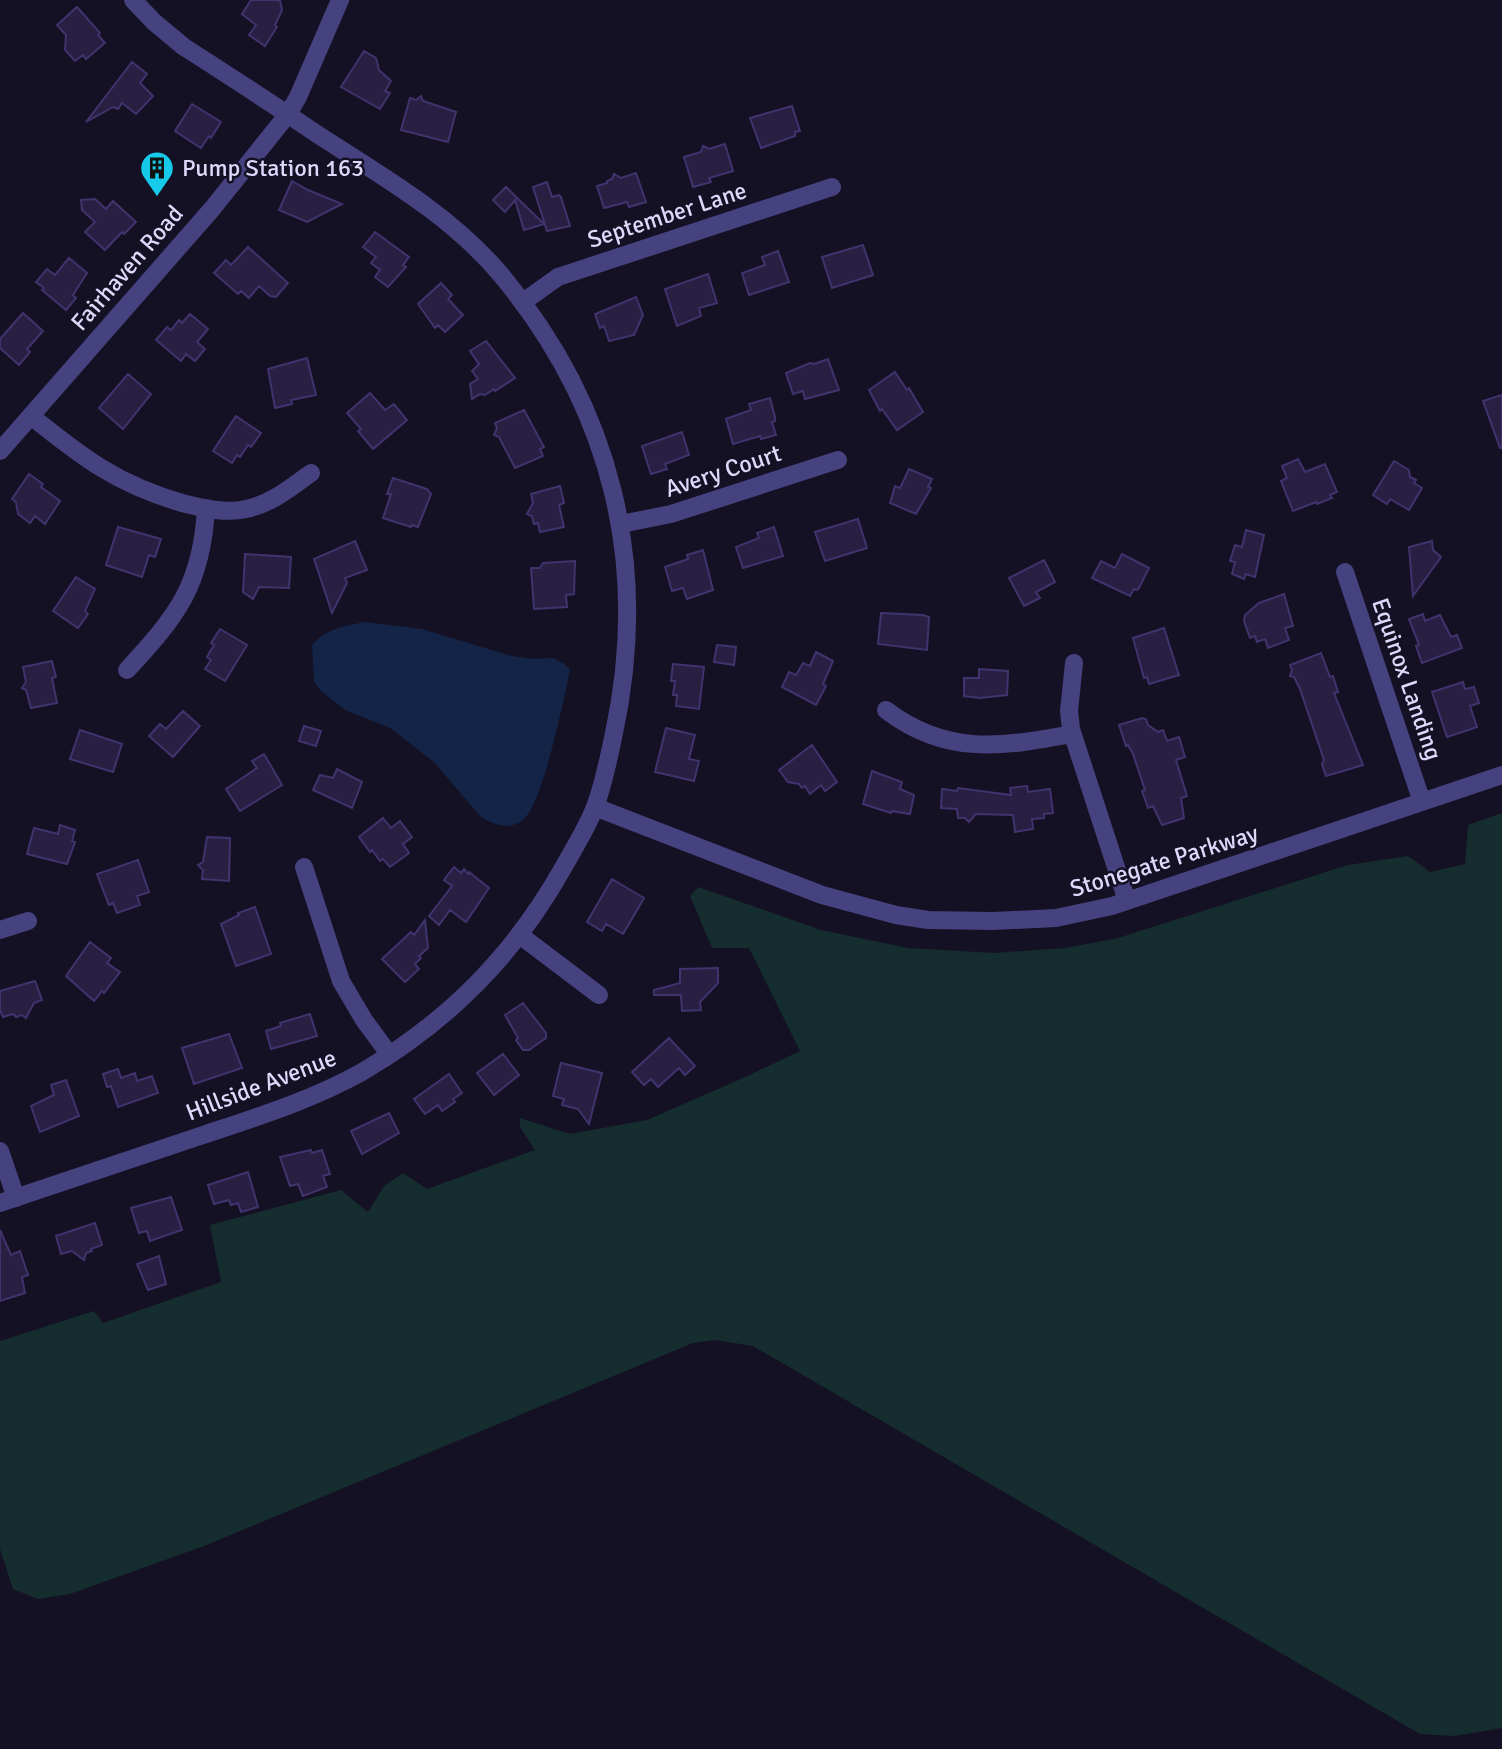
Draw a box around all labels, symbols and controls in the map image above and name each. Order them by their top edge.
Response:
building icon: Pump Station 163 [138,149,176,198]
place label: Pump Station 163 [182,153,364,183]
street label: September Lane [584,175,750,255]
street label: Fairhaven Road [64,199,190,337]
street label: Avery Court [661,438,785,504]
street label: Equinox Landing [1365,594,1449,764]
street label: Stonegate Parkway [1066,818,1262,904]
street label: Hillside Avenue [182,1043,340,1127]

